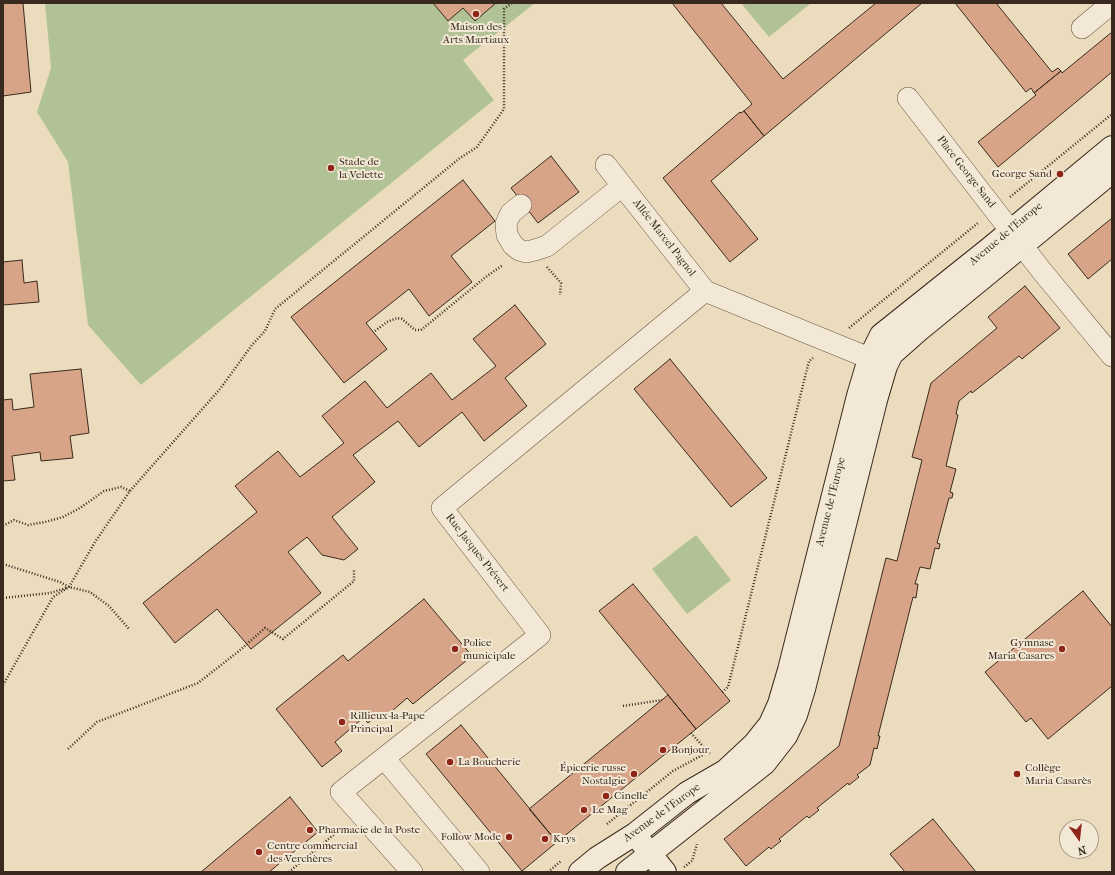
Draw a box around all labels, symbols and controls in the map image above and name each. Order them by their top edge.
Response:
marker: Maison des Arts Martiaux [471,9,481,19]
place label: Maison des Arts Martiaux [443,20,509,46]
street label: Place George Sand [934,133,998,211]
place label: Stade de la Velette [339,155,383,181]
marker: Stade de la Velette [326,163,336,173]
place label: George Sand [992,167,1052,181]
marker: George Sand [1055,169,1065,179]
street label: Allée Marcel Pagnol [630,197,698,279]
street label: Avenue de l'Europe [967,200,1045,268]
street label: Avenue de l'Europe [814,456,848,548]
street label: Rue Jacques Prévert [442,511,512,595]
place label: Police municipale [463,636,515,662]
place label: Gymnase Maria Casares [988,636,1054,662]
marker: Police municipale [450,644,460,654]
marker: Gymnase Maria Casares [1057,644,1067,654]
place label: Rillieux-la-Pape Principal [350,709,425,735]
marker: Rillieux-la-Pape Principal [337,717,347,727]
place label: Bonjour [671,743,709,757]
marker: Bonjour [658,745,668,755]
place label: La Boucherie [458,755,521,769]
marker: La Boucherie [445,757,455,767]
place label: Épicerie russe Nostalgie [560,761,626,787]
place label: Collège Maria Casarès [1025,761,1091,787]
marker: Épicerie russe Nostalgie [629,769,639,779]
marker: Collège Maria Casarès [1012,769,1022,779]
street label: Avenue de l'Europe [621,781,703,845]
place label: Cinelle [614,789,648,803]
marker: Cinelle [601,791,611,801]
place label: Le Mag [592,803,628,817]
marker: Le Mag [579,805,589,815]
north arrow [1059,819,1099,859]
place label: Pharmacie de la Poste [318,823,420,837]
marker: Pharmacie de la Poste [305,825,315,835]
place label: Follow Mode [441,830,501,844]
marker: Follow Mode [504,832,514,842]
place label: Krys [553,832,576,846]
marker: Krys [540,834,550,844]
place label: Centre commercial des Verchères [267,839,357,865]
text: N [1076,843,1088,857]
marker: Centre commercial des Verchères [254,847,264,857]

